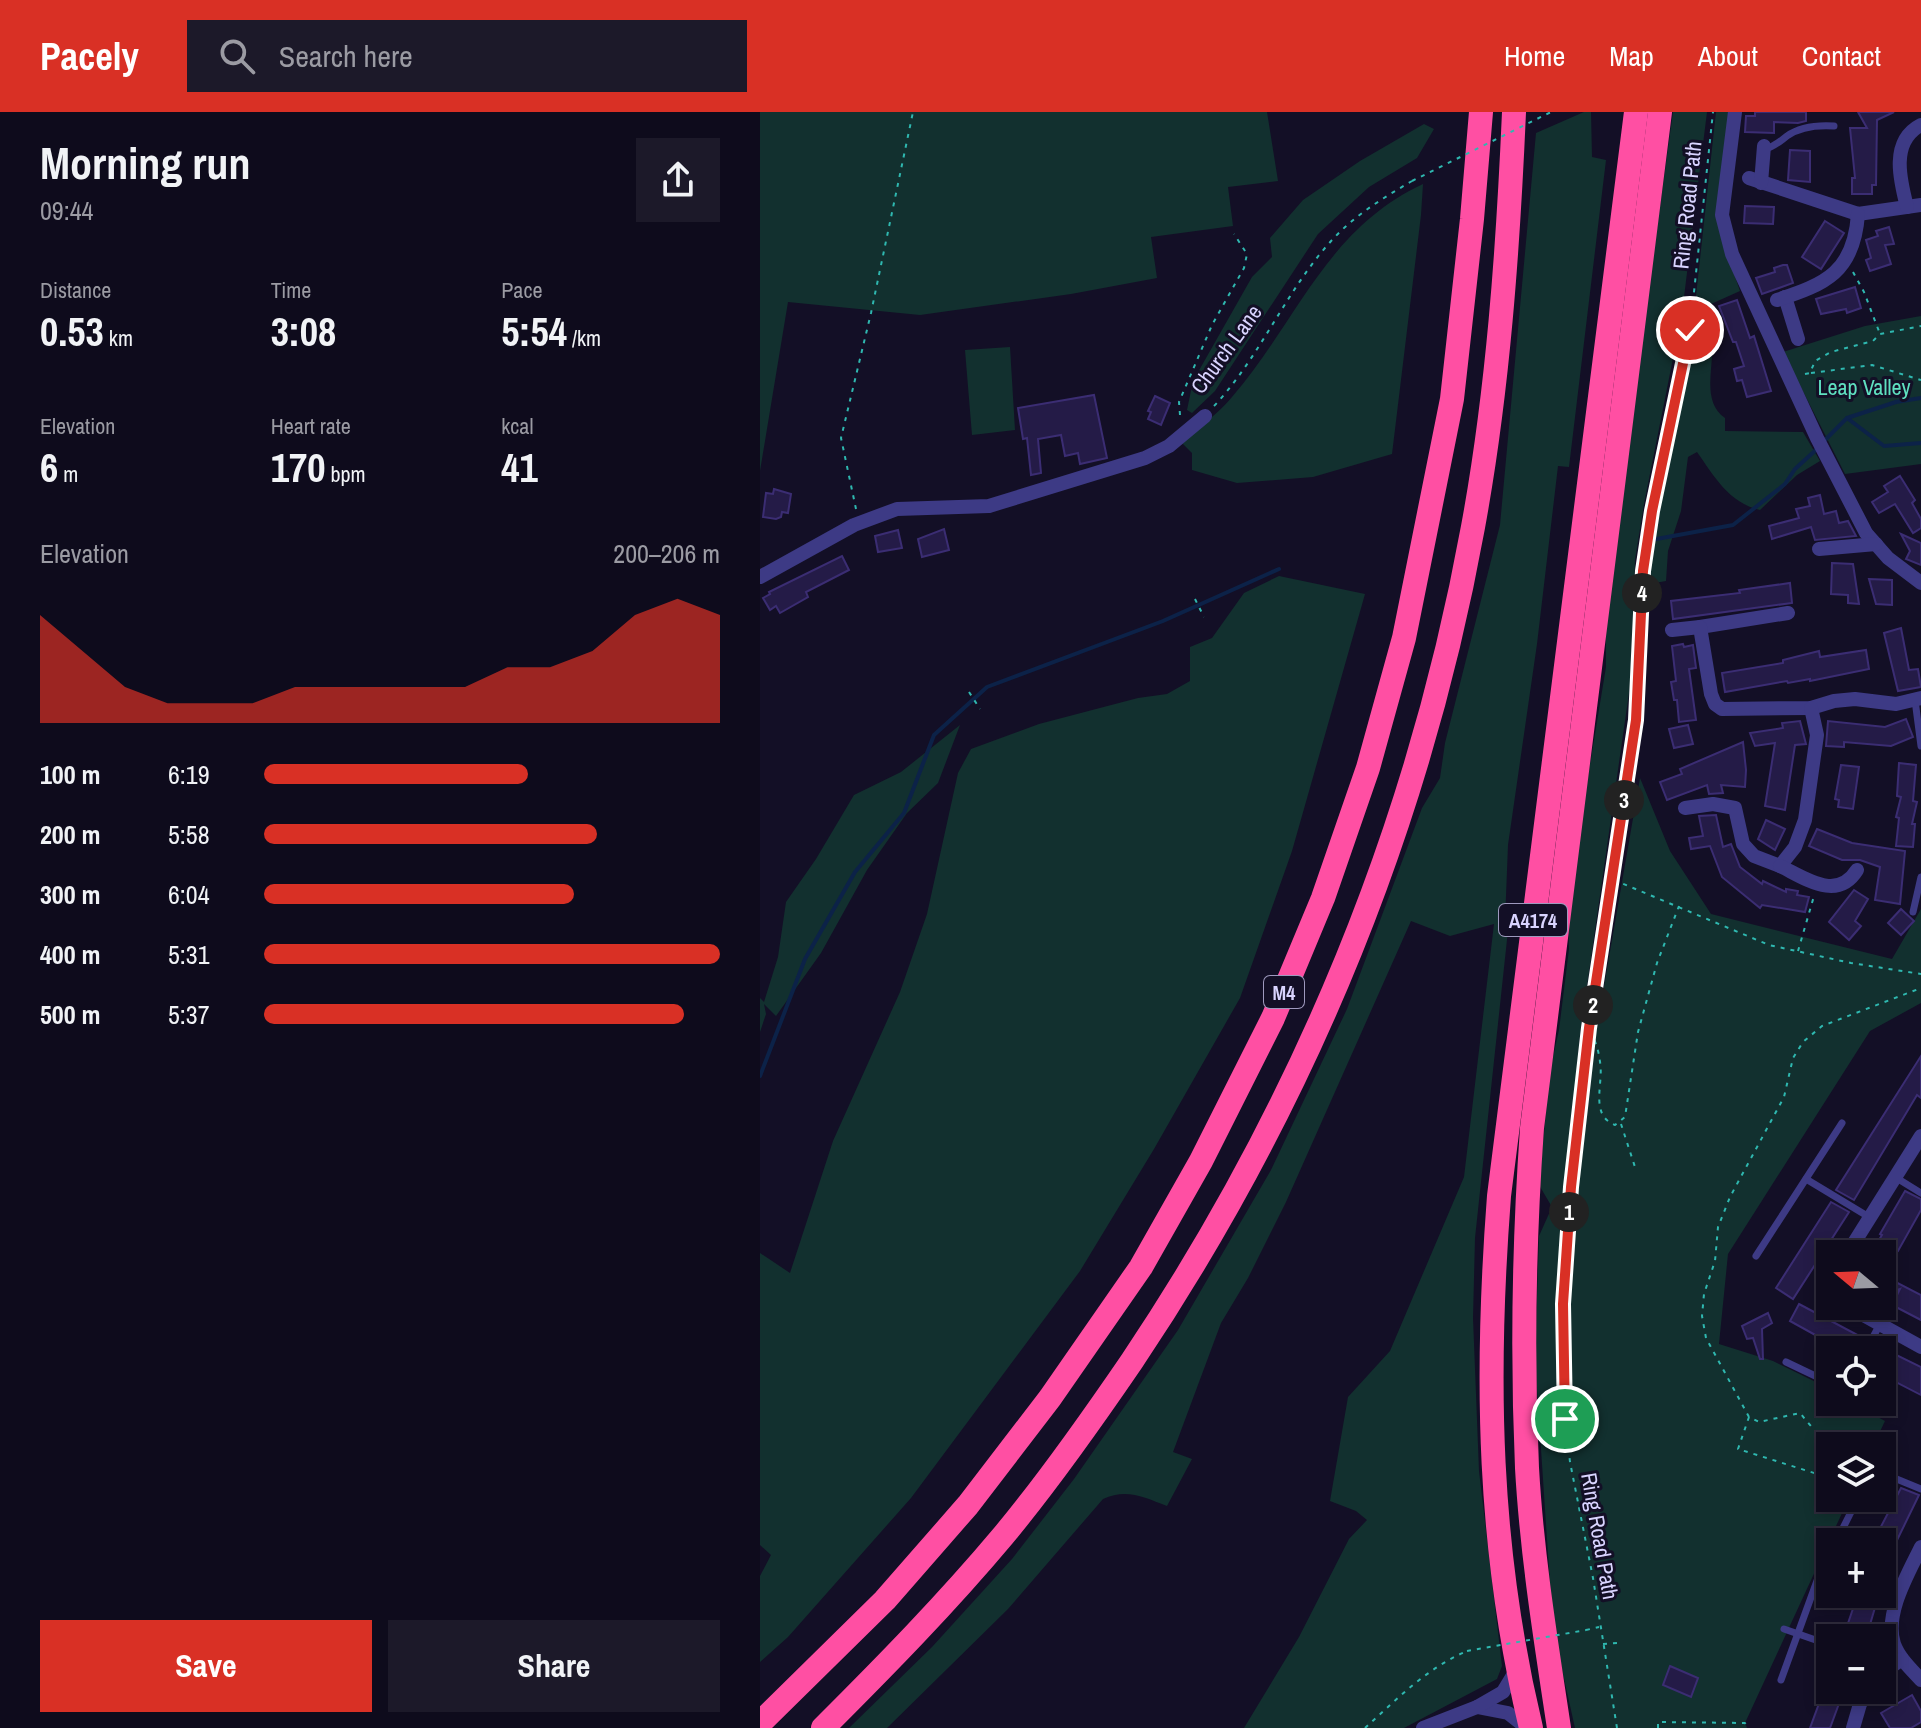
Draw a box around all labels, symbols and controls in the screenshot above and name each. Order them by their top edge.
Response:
search box [187,20,747,92]
text: Pacely [40,31,139,82]
icon: search [215,34,259,78]
text: Search here [279,36,413,76]
text: Home [1504,37,1565,75]
text: Map [1609,37,1654,75]
text: About [1698,37,1758,75]
text: Contact [1802,37,1881,75]
text: Morning run [40,133,250,193]
button: share [636,138,720,222]
street label: Ring Road Path [1665,140,1709,270]
text: 09:44 [40,193,93,228]
text: Distance [40,275,111,305]
text: Time [271,275,311,305]
text: Pace [501,275,542,305]
pin [1656,296,1724,364]
street label: Church Lane [1184,298,1268,400]
text: 0.53 [40,305,104,358]
text: 3:08 [271,305,336,358]
text: 5:54 [501,305,567,358]
icon: check [1668,308,1712,352]
text: km [104,323,133,353]
text: /km [567,323,601,353]
park label: Leap Valley [1818,372,1910,402]
text: Elevation [40,411,115,441]
text: Heart rate [271,411,351,441]
text: kcal [501,411,533,441]
text: 6 [40,441,58,494]
text: 170 [271,441,325,494]
text: 41 [501,441,538,494]
text: m [58,459,78,489]
text: bpm [325,459,366,489]
text: Elevation [40,536,129,571]
text: 200–206 m [613,536,720,571]
pin: 4 [1622,573,1662,613]
text: 4 [1637,578,1647,608]
text: 100 m [40,757,100,792]
text: 6:19 [168,757,210,792]
pin: 3 [1604,780,1644,820]
text: 3 [1619,785,1629,815]
text: 200 m [40,817,100,852]
text: 5:58 [168,817,210,852]
text: 300 m [40,877,100,912]
text: 6:04 [168,877,210,912]
road number: A4174 [1499,904,1567,936]
text: 400 m [40,937,100,972]
text: 5:31 [168,937,210,972]
road number: M4 [1264,976,1304,1008]
pin: 2 [1573,985,1613,1025]
text: 2 [1588,990,1598,1020]
text: 500 m [40,997,100,1032]
text: 5:37 [168,997,210,1032]
pin: 1 [1549,1192,1589,1232]
text: 1 [1564,1197,1574,1227]
north arrow [1816,1240,1896,1320]
map controls [1816,1240,1896,1704]
button: locate [1816,1336,1896,1416]
pin [1531,1385,1599,1453]
icon: arrive [1543,1397,1587,1441]
button: layers [1816,1432,1896,1512]
street label: Ring Road Path [1574,1470,1626,1602]
button: + [1816,1528,1896,1608]
button: Save [40,1620,372,1712]
button: Share [388,1620,720,1712]
button: − [1816,1624,1896,1704]

